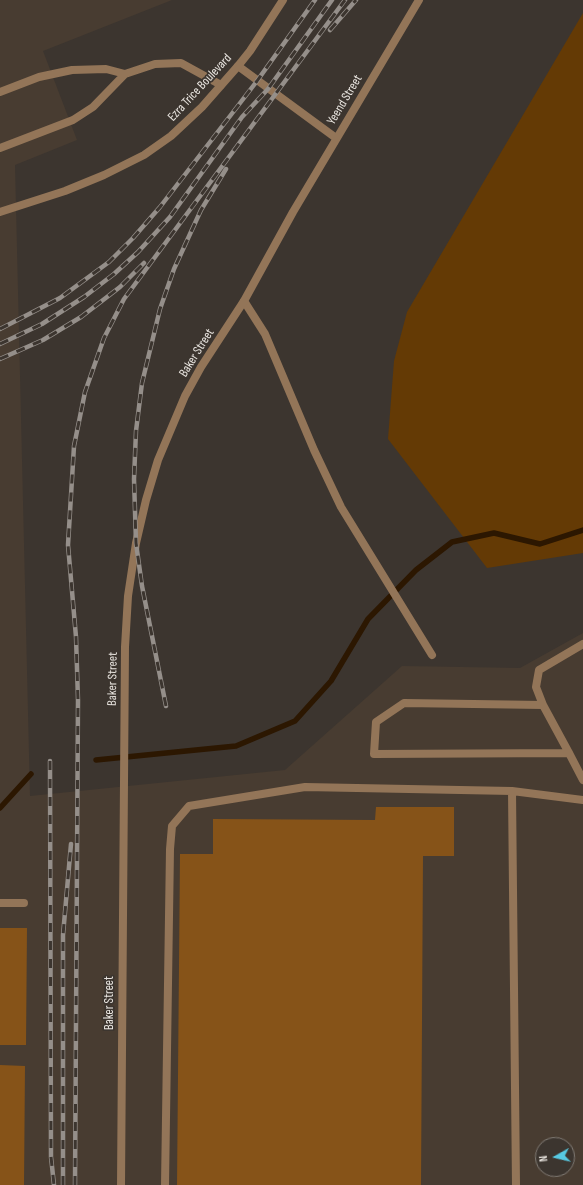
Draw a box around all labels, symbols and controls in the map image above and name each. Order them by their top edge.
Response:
street label: Ezra Trice Boulevard [165,51,235,125]
street label: Yeend Street [324,72,366,128]
street label: Baker Street [176,326,218,380]
street label: Baker Street [105,652,121,706]
street label: Baker Street [102,976,118,1030]
north arrow [535,1137,575,1177]
text: N [537,1155,550,1162]

